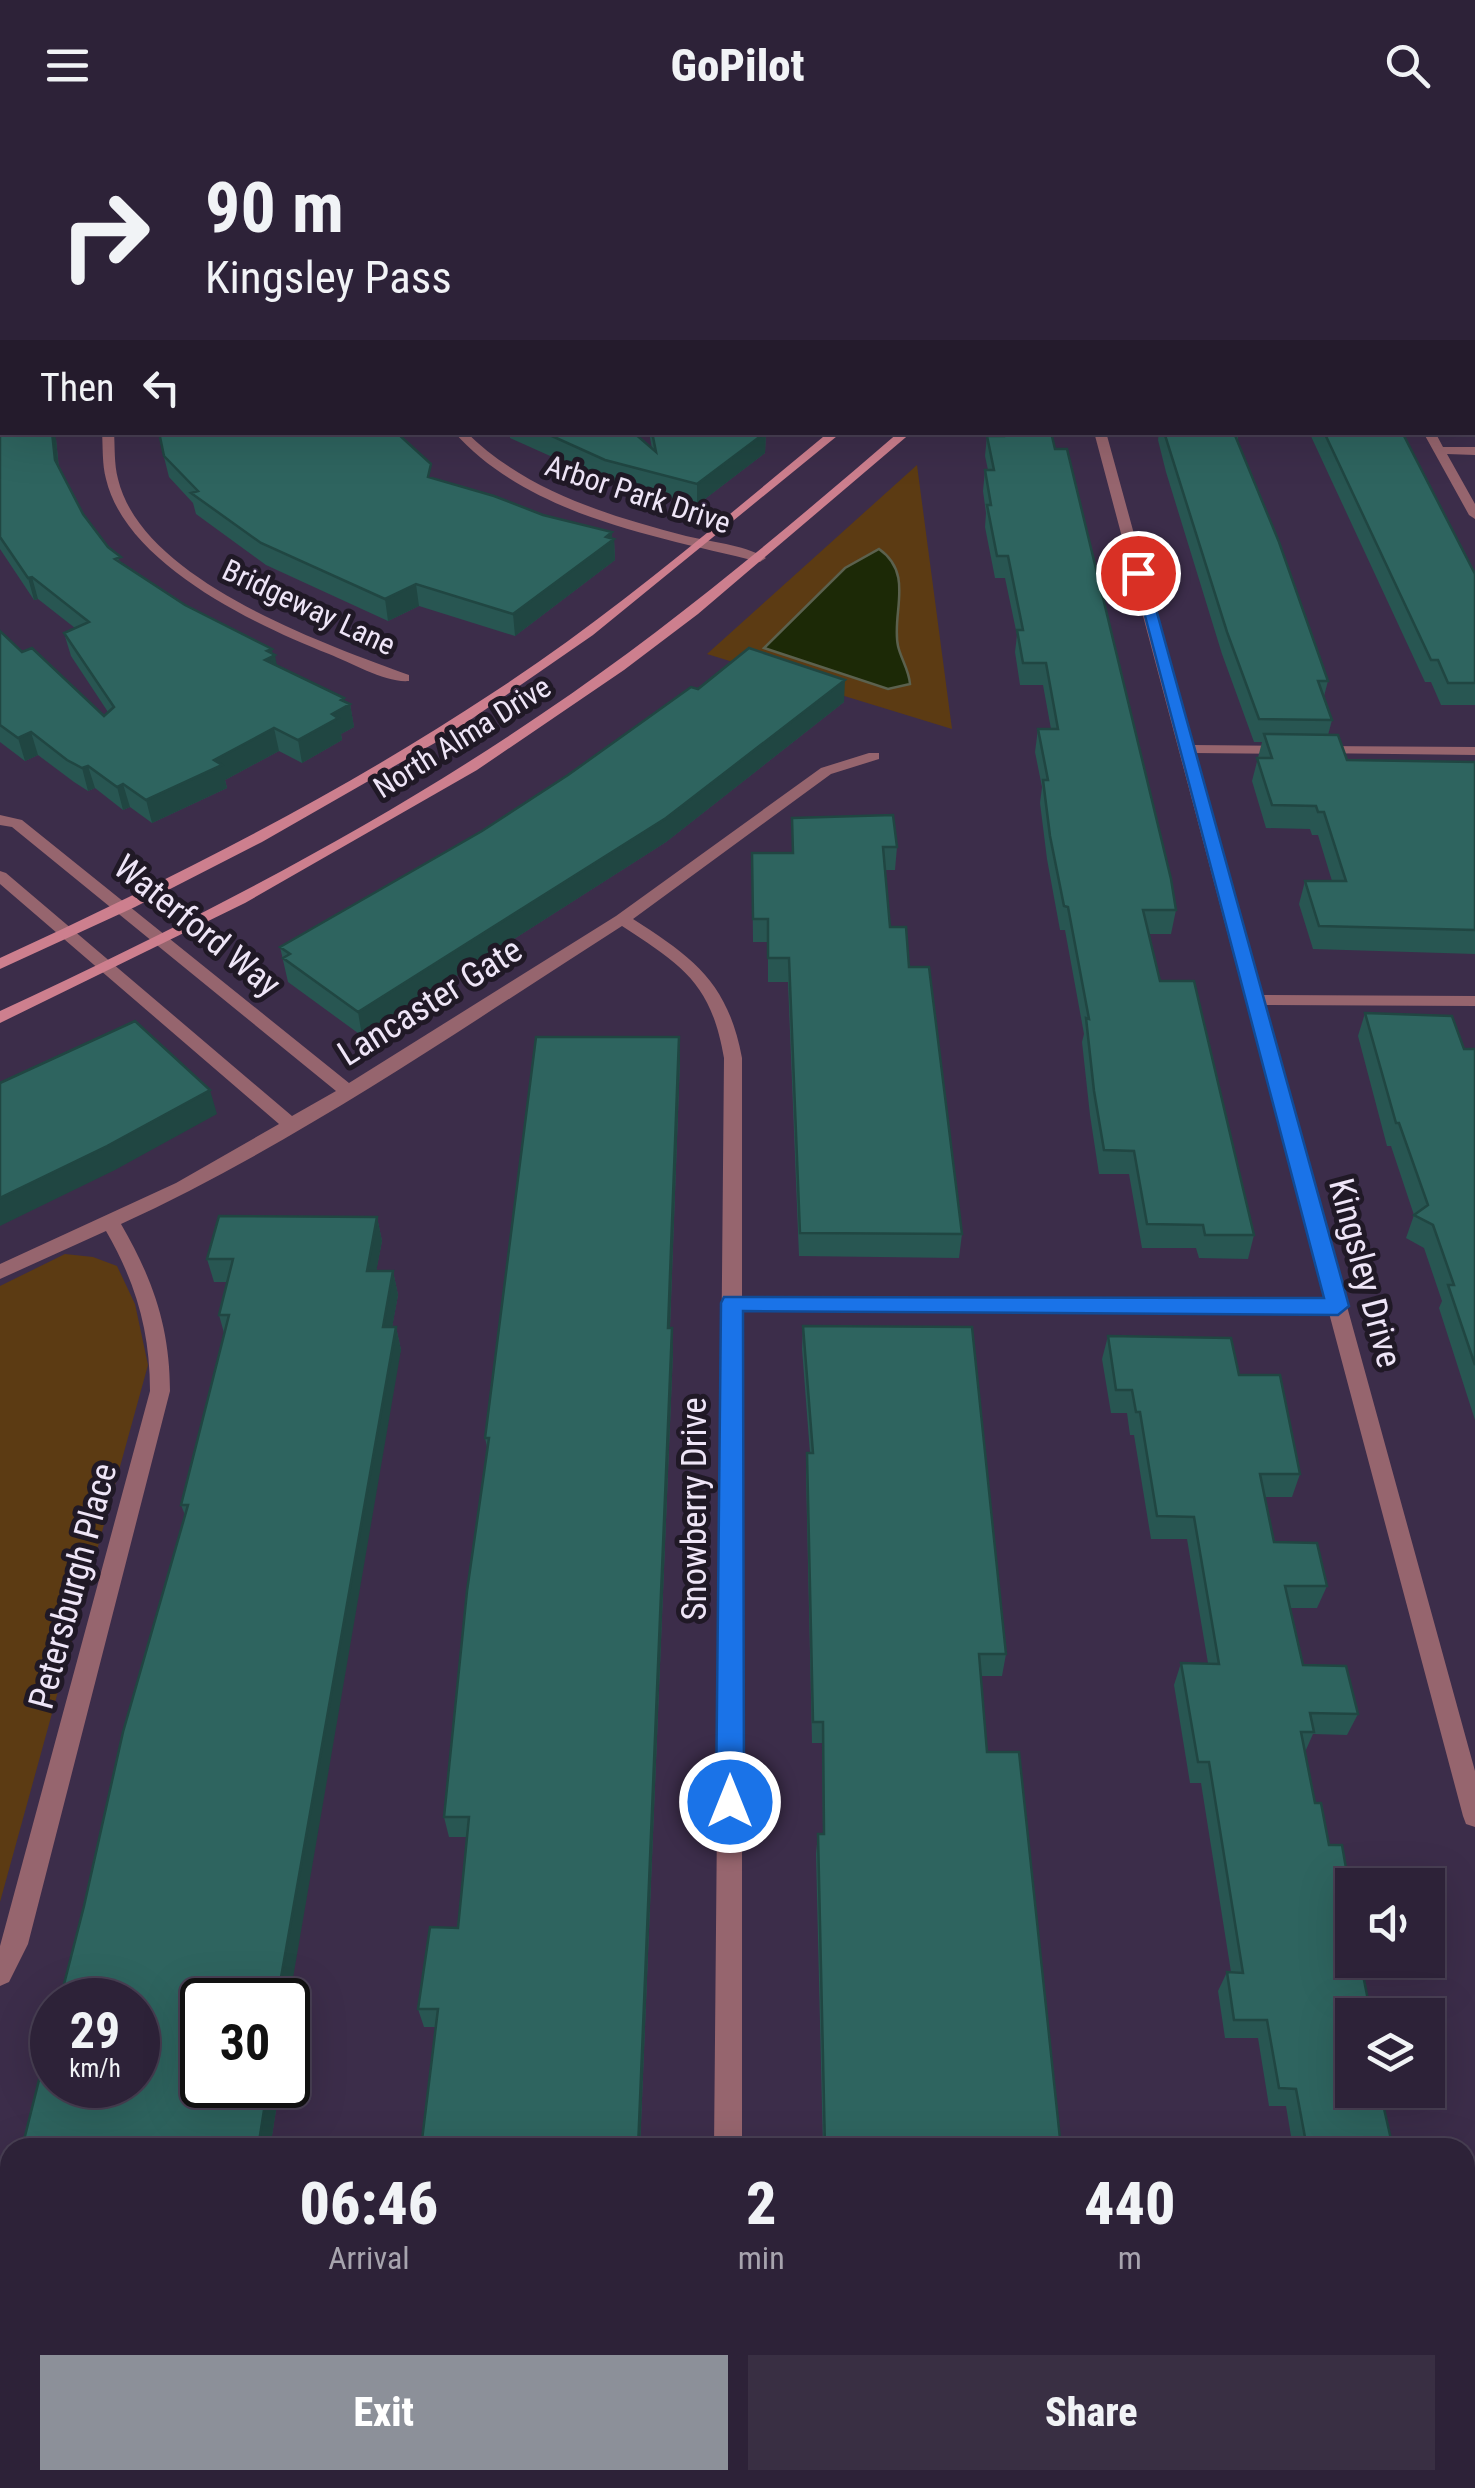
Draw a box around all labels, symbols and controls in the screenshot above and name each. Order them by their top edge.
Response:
icon: menu [40,38,95,93]
icon: search [1380,38,1435,93]
text: GoPilot [671,39,804,92]
text: 90 m [205,167,344,249]
icon: right [40,170,170,300]
text: Kingsley Pass [205,251,452,304]
icon: left [134,360,189,415]
text: Then [40,366,114,410]
street label: Arbor Park Drive [541,448,735,540]
pin [1096,531,1181,616]
icon: arrive [1111,546,1166,601]
street label: Bridgeway Lane [217,552,401,662]
street label: North Alma Drive [367,669,557,805]
street label: Waterford Way [106,846,288,1006]
street label: Lancaster Gate [331,929,529,1075]
street label: Kingsley Drive [1320,1174,1410,1372]
street label: Snowberry Drive [674,1397,715,1621]
street label: Petersburgh Place [21,1459,125,1713]
position arrow [678,1750,782,1854]
map controls [1335,1868,1445,2108]
button: sound [1335,1868,1445,1978]
speed limit sign: 30 [180,1978,310,2108]
button: layers [1335,1998,1445,2108]
text: 29 [70,2002,120,2060]
text: km/h [69,2054,121,2083]
text: 06:46 [299,2168,438,2239]
text: 2 [746,2168,776,2239]
text: 440 [1084,2168,1176,2239]
text: Arrival [328,2239,410,2277]
text: min [738,2239,785,2277]
text: m [1118,2239,1142,2277]
button: Exit [40,2355,728,2470]
button: Share [748,2355,1435,2470]

